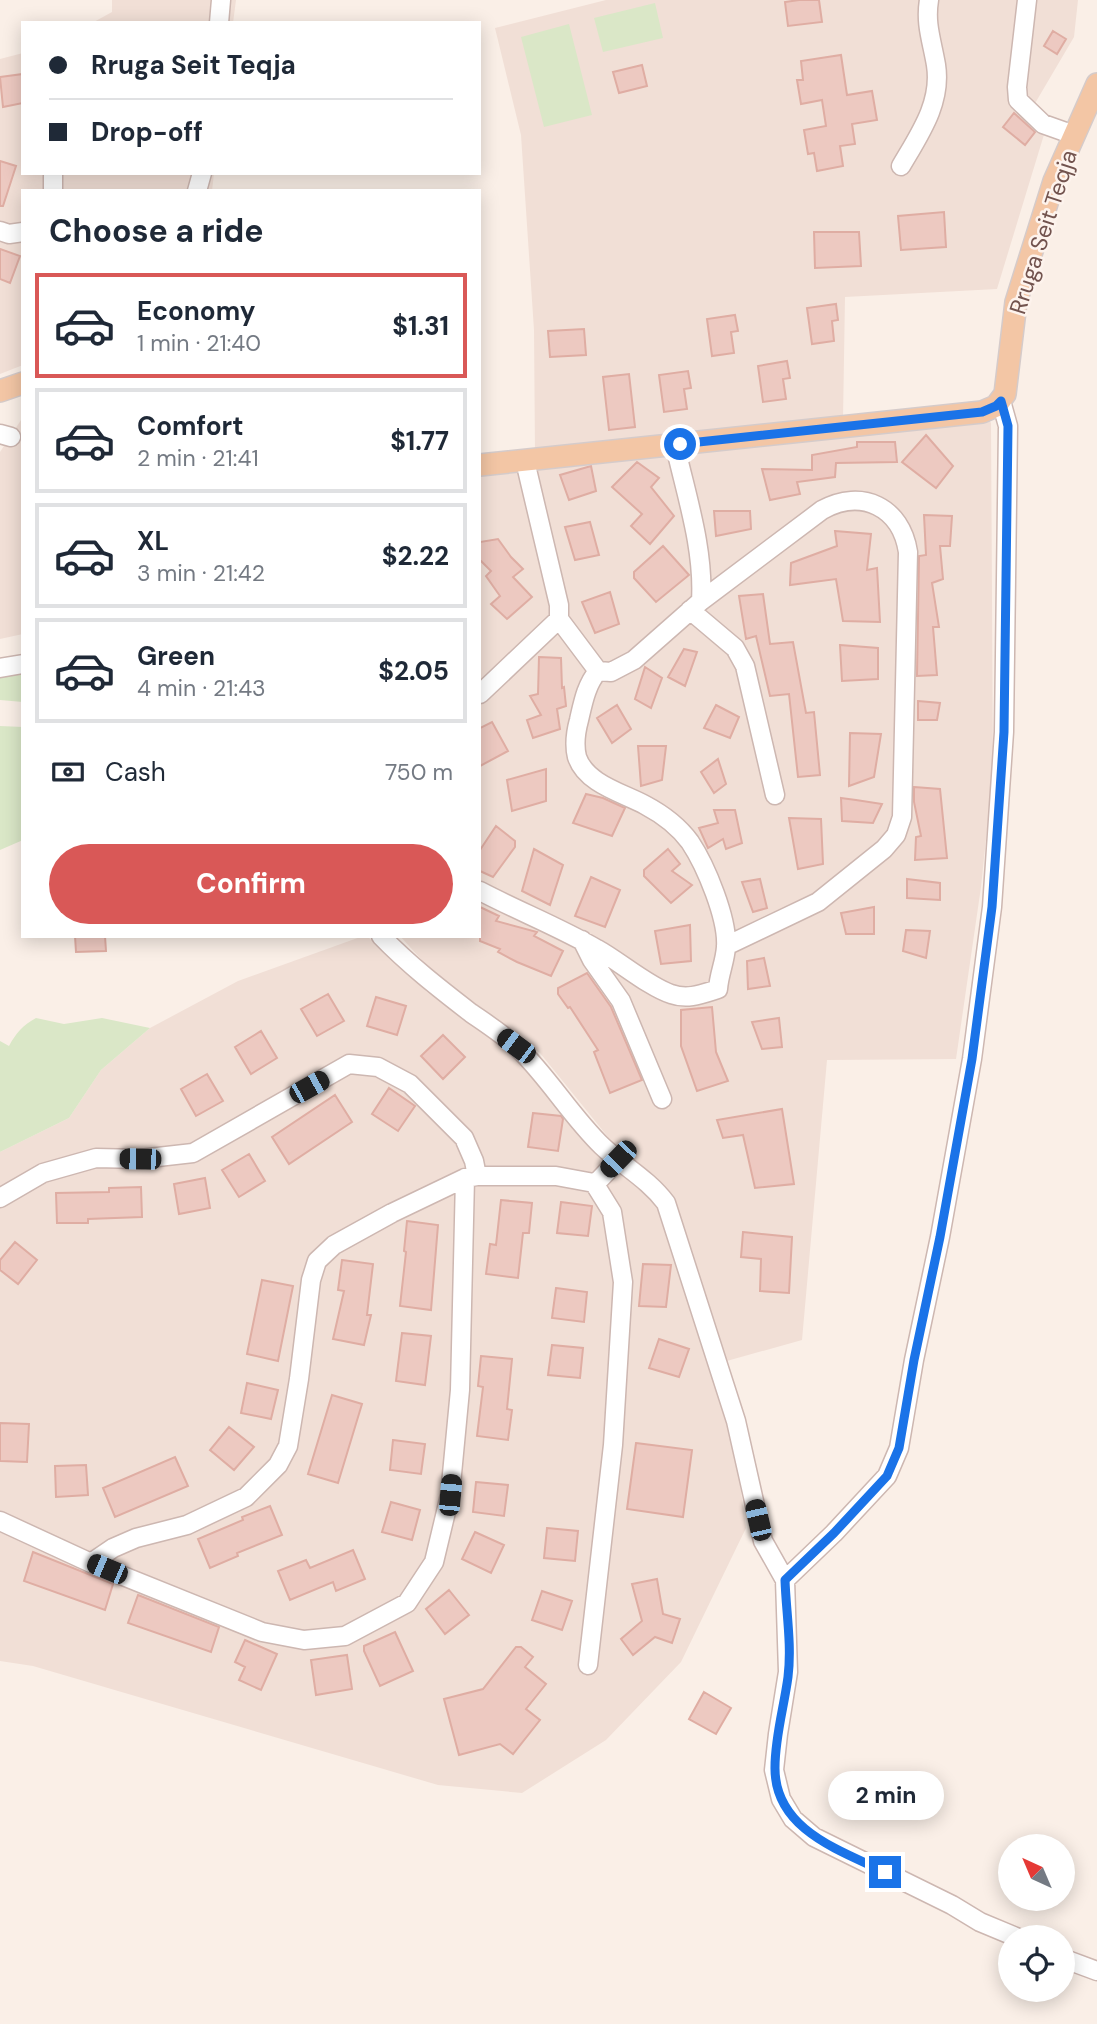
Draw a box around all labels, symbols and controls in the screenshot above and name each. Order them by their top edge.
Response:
text: Rruga Seit Teqja [91,48,296,82]
text: Drop-off [91,115,203,149]
street label: Rruga Seit Teqja [1002,146,1084,318]
text: Choose a ride [49,210,264,252]
icon: car [53,294,116,357]
text: Economy [137,294,255,328]
text: $1.31 [392,309,449,343]
text: 1 min · 21:40 [137,328,261,358]
icon: car [53,409,116,472]
text: Comfort [137,409,243,443]
text: $1.77 [390,424,449,458]
route start [664,428,696,460]
text: 2 min · 21:41 [137,443,259,473]
icon: car [53,524,116,587]
text: XL [137,524,169,558]
text: $2.22 [382,539,449,573]
text: 3 min · 21:42 [137,558,265,588]
icon: car [53,639,116,702]
text: Green [137,639,215,673]
text: $2.05 [378,654,449,688]
text: 4 min · 21:43 [137,673,266,703]
icon: cash [49,753,87,791]
text: Cash [105,755,166,789]
text: 750 m [385,757,453,787]
button: Confirm [49,844,453,924]
car [493,1025,540,1067]
car [286,1068,333,1106]
car [596,1137,641,1181]
car [119,1148,162,1170]
car [438,1473,463,1517]
car [744,1497,773,1543]
car [84,1551,131,1587]
callout: 2 min [827,1770,943,1820]
text: 2 min [856,1780,916,1810]
north arrow [998,1834,1074,1911]
map controls [998,1834,1075,2002]
route end [869,1856,901,1888]
button: locate [998,1925,1075,2002]

